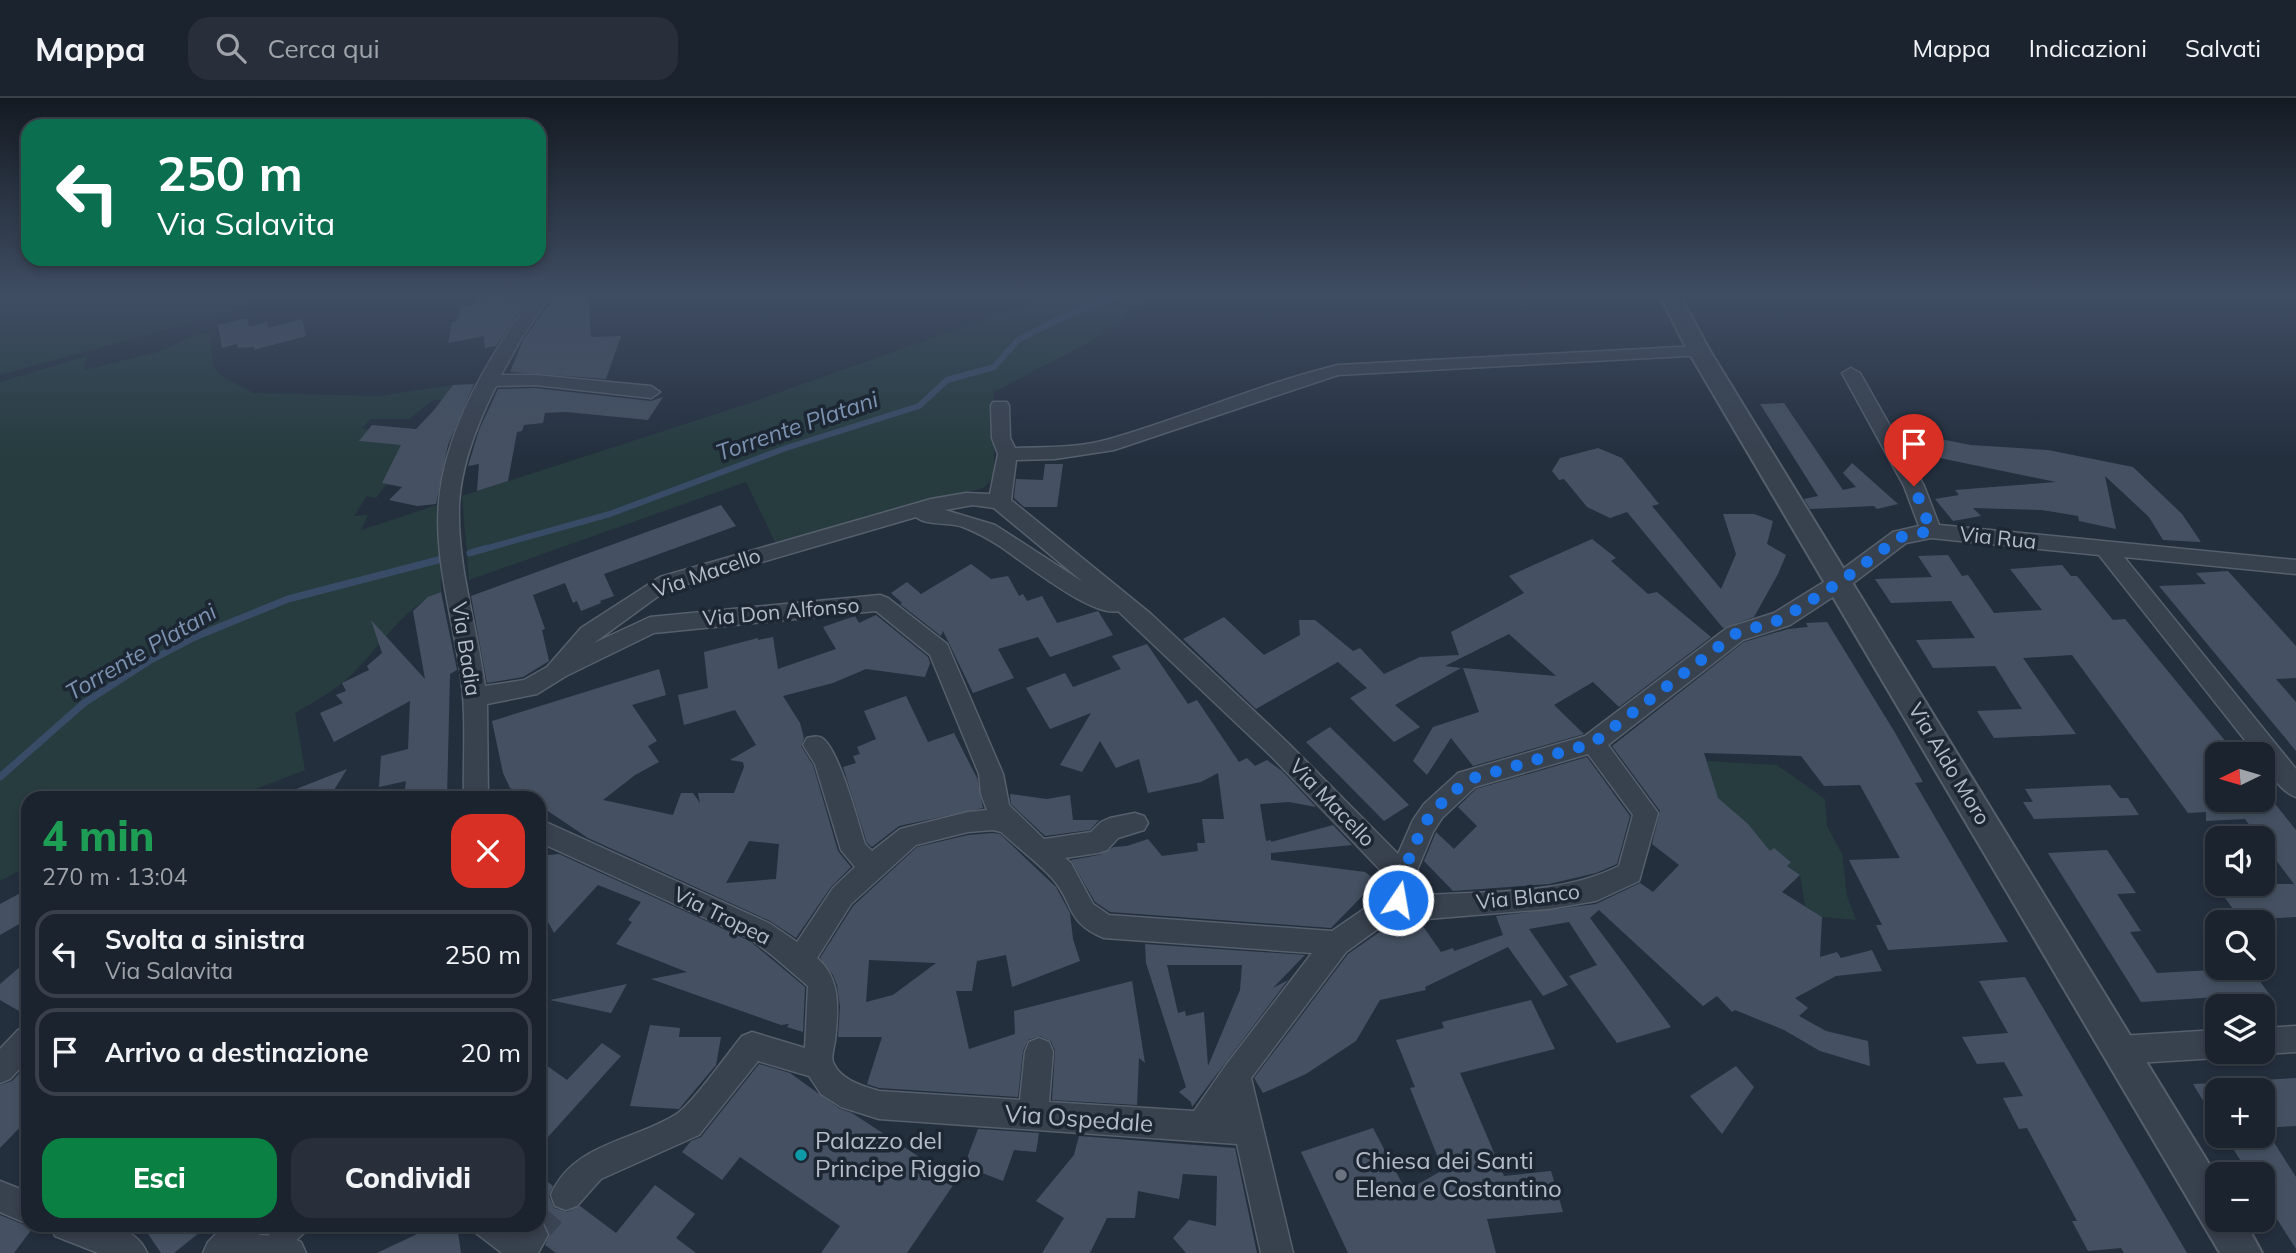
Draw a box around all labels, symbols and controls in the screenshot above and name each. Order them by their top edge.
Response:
search box [188,17,678,80]
text: Mappa [35,28,146,69]
icon: search [212,29,250,67]
text: Cerca qui [268,32,380,65]
text: Mappa [1912,33,1991,63]
text: Indicazioni [2029,33,2147,63]
text: Salvati [2185,33,2261,63]
text: 250 m [157,142,303,203]
icon: left [42,147,133,238]
text: Via Salavita [157,203,335,243]
water label: Torrente Platani [712,384,882,467]
pin [1884,414,1944,486]
icon: arrive [1895,425,1933,463]
street label: Via Rua [1958,520,2038,554]
street label: Via Macello [650,542,764,603]
street label: Via Don Alfonso [702,591,860,631]
water label: Torrente Platani [60,596,222,706]
street label: Via Badia [447,600,487,698]
street label: Via Aldo Moro [1903,698,1996,829]
north arrow [2205,742,2275,812]
map controls [2205,742,2275,1232]
street label: Via Macello [1284,753,1381,852]
text: 4 min [42,809,155,862]
button: close [451,814,525,888]
button: sound [2205,826,2275,896]
text: 270 m · 13:04 [42,862,187,891]
position arrow [1361,863,1435,937]
street label: Via Blanco [1475,878,1581,914]
street label: Via Tropea [670,880,775,950]
button: search [2205,910,2275,980]
text: Svolta a sinistra [105,923,305,956]
icon: left [46,935,84,973]
text: 250 m [445,938,521,971]
text: Via Salavita [105,956,233,985]
button: layers [2205,994,2275,1064]
icon: arrive [46,1033,84,1071]
text: Arrivo a destinazione [105,1036,369,1069]
text: 20 m [460,1036,521,1069]
button: + [2205,1078,2275,1148]
street label: Via Ospedale [1004,1098,1154,1138]
place label: Palazzo del Principe Riggio [815,1125,981,1183]
button: Esci [42,1138,277,1218]
button: Condividi [291,1138,525,1218]
place label: Chiesa dei Santi Elena e Costantino [1355,1145,1562,1203]
marker: Palazzo del Principe Riggio [793,1147,809,1163]
button: − [2205,1162,2275,1232]
marker: Chiesa dei Santi Elena e Costantino [1333,1167,1349,1183]

